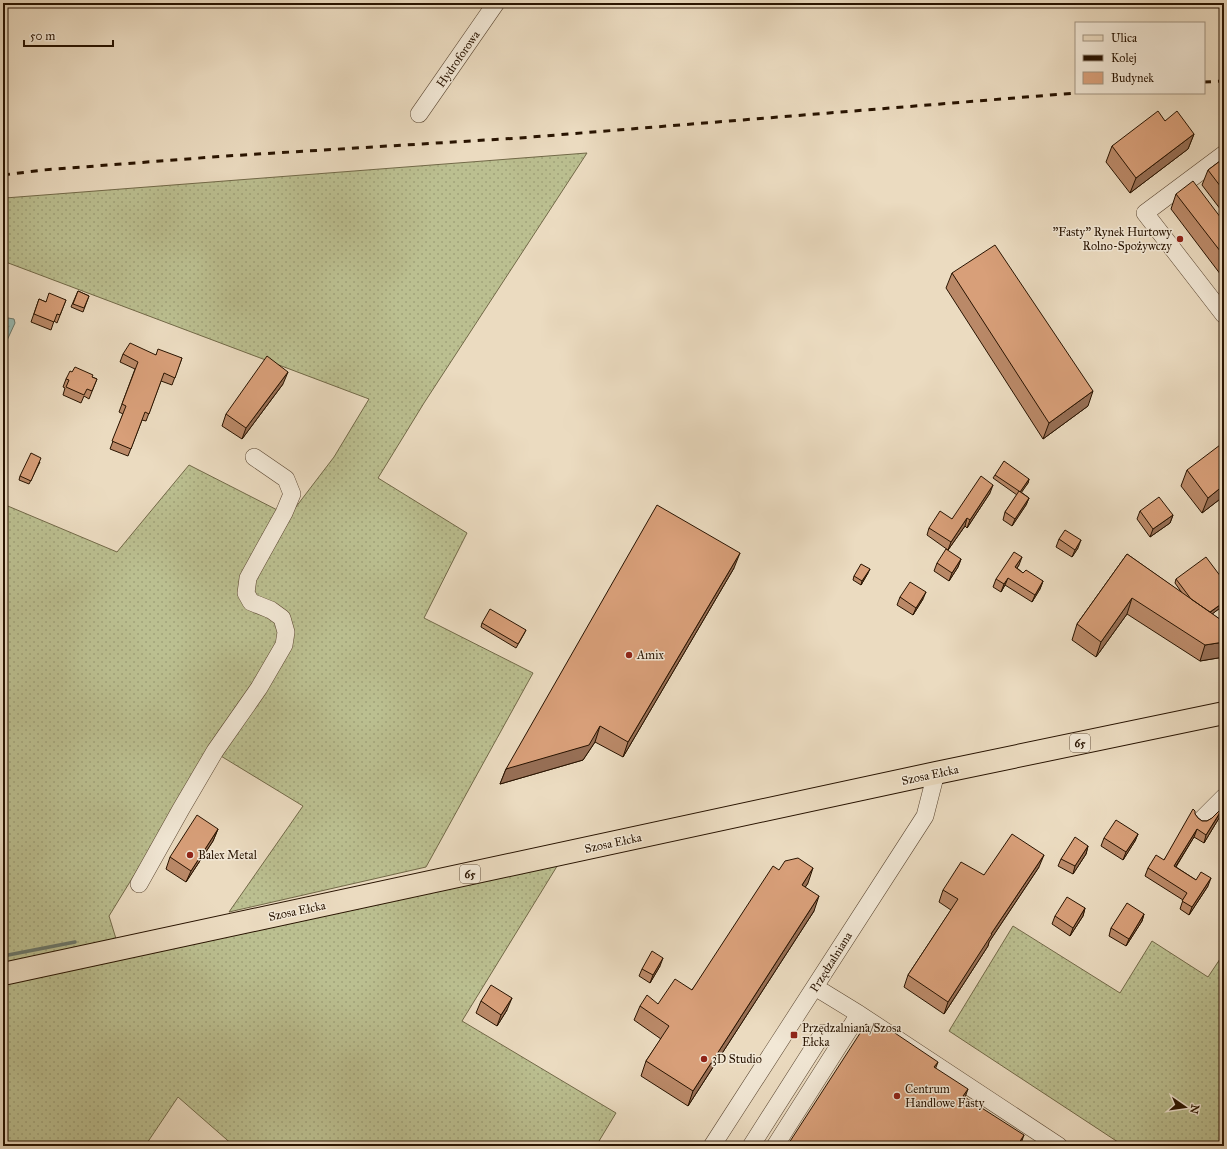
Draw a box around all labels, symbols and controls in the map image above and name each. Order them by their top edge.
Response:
scale bar [24,22,113,48]
legend [1075,22,1205,94]
street label: Hydroforowa [433,27,483,90]
text: 50 m [30,29,55,43]
text: Ulica [1111,31,1138,45]
text: Kolej [1111,51,1137,65]
text: Budynek [1111,71,1154,85]
place label: "Fasty" Rynek Hurtowy Rolno-Spożywczy [1053,225,1172,253]
marker: "Fasty" Rynek Hurtowy Rolno-Spożywczy [1175,234,1185,244]
place label: Amix [636,648,664,662]
marker: Amix [624,650,634,660]
road number: 65 [1070,734,1090,752]
street label: Szosa Ełcka [900,762,961,788]
street label: Szosa Ełcka [583,830,644,856]
place label: Balex Metal [198,848,258,862]
marker: Balex Metal [185,850,195,860]
road number: 65 [460,865,480,883]
street label: Szosa Ełcka [267,898,328,924]
street label: Przędzalniana [807,929,855,995]
place label: Przędzalniana/Szosa Ełcka [802,1021,902,1049]
marker: Przędzalniana/Szosa Ełcka [789,1030,799,1040]
place label: 3D Studio [712,1052,762,1066]
marker: 3D Studio [699,1054,709,1064]
place label: Centrum Handlowe Fasty [905,1082,985,1110]
north arrow [1165,1087,1205,1127]
marker: Centrum Handlowe Fasty [892,1091,902,1101]
text: N [1187,1103,1202,1116]

